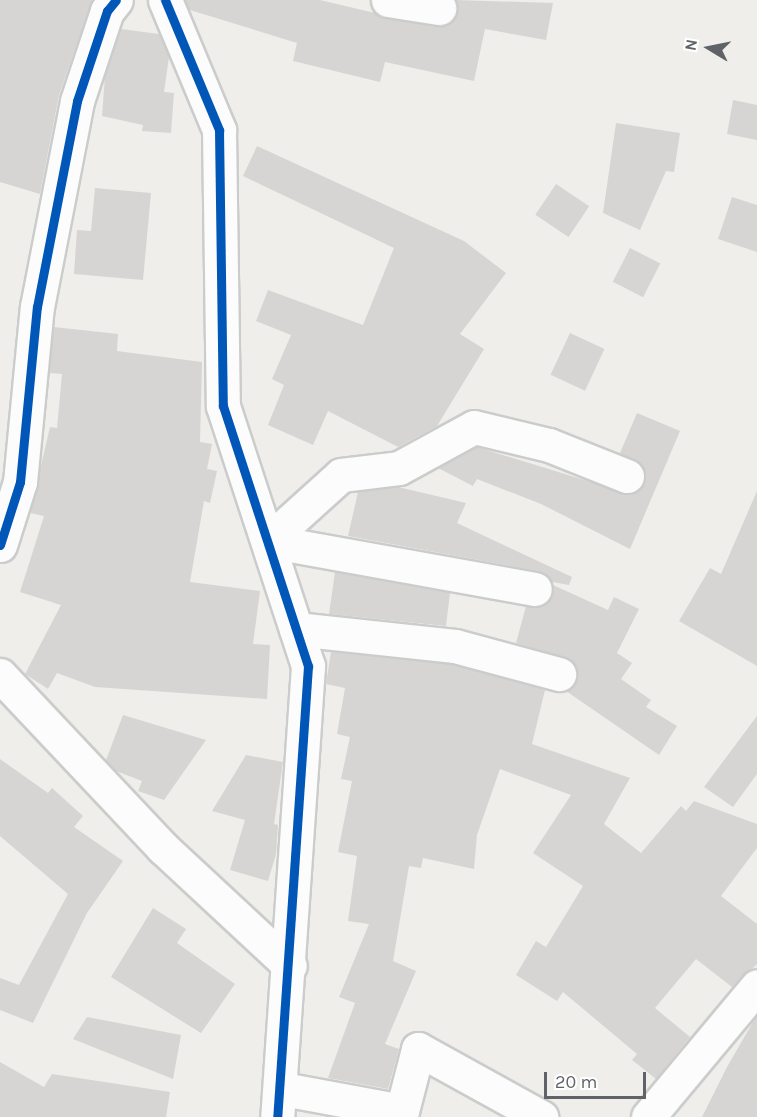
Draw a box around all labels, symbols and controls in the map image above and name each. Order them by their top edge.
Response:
north arrow [679,18,739,78]
text: N [680,37,701,52]
scale bar [547,1060,649,1098]
text: 20 m [555,1071,597,1093]

